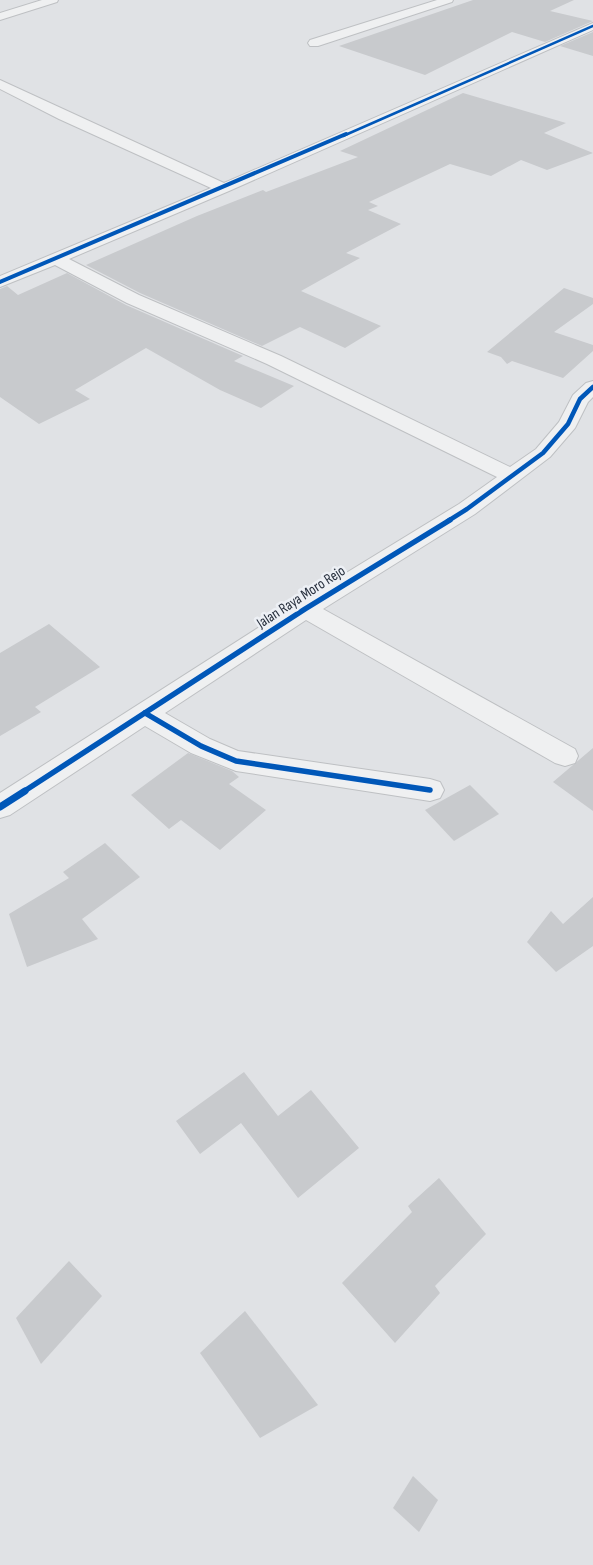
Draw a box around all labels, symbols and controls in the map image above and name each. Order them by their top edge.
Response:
street label: Jalan Raya Moro Rejo [252,561,349,633]

